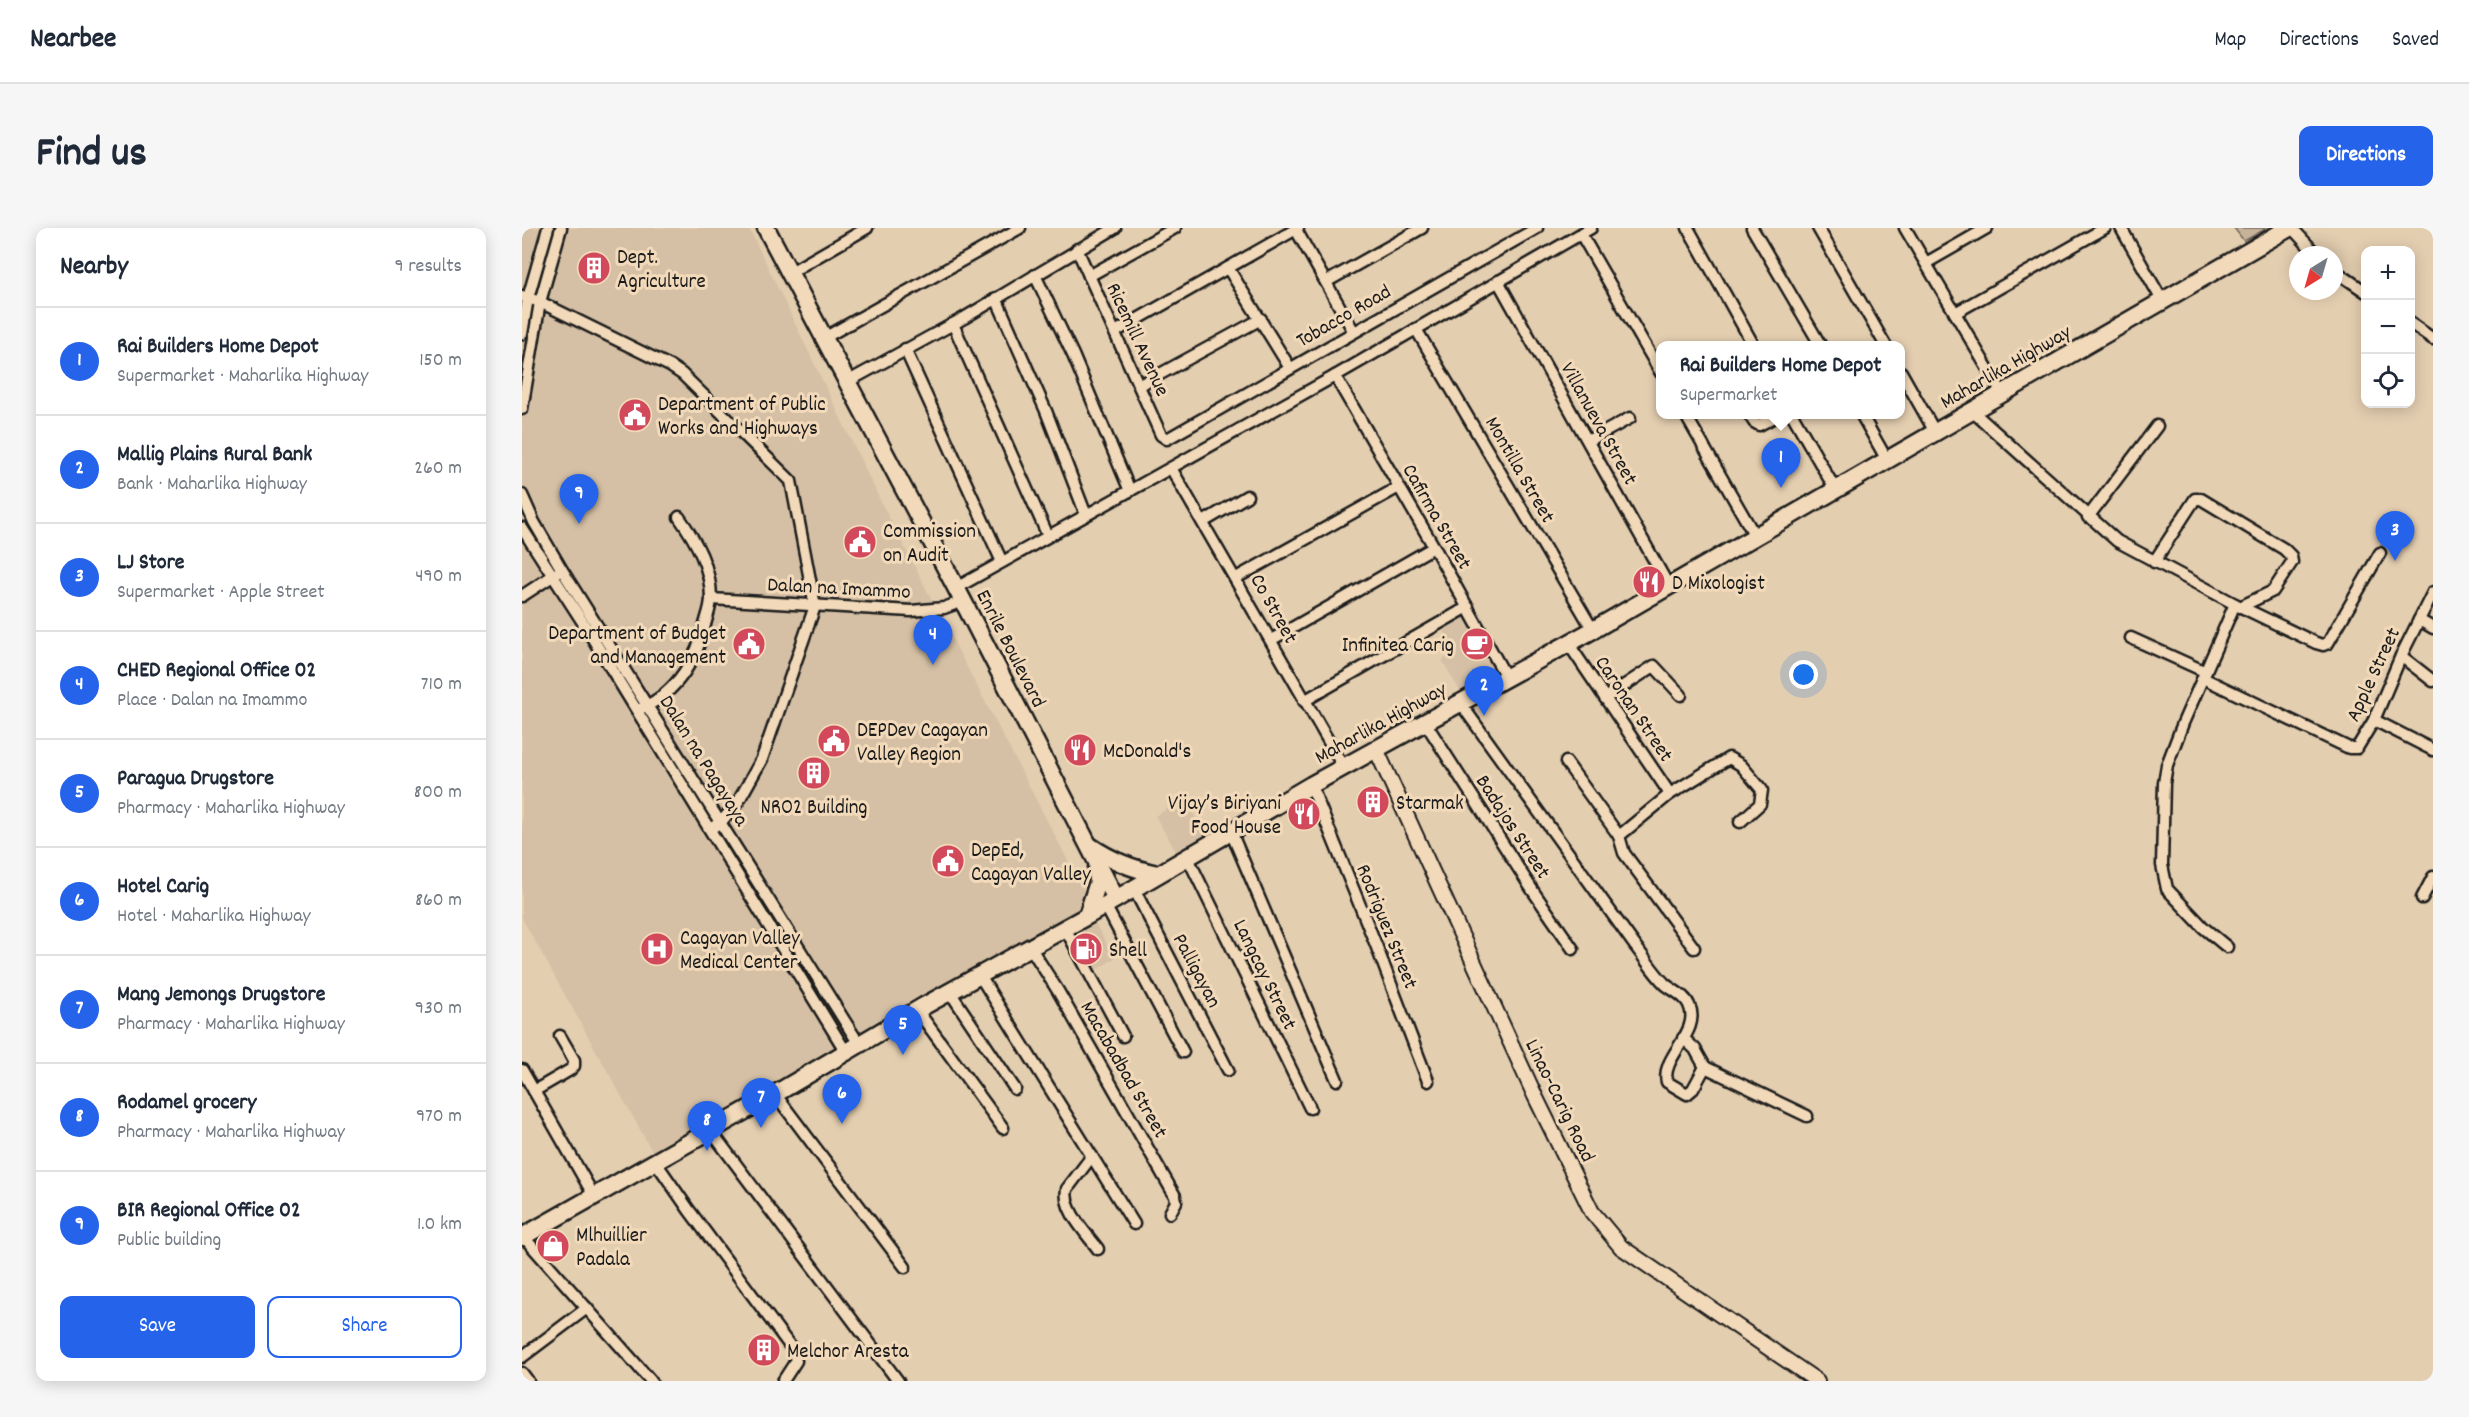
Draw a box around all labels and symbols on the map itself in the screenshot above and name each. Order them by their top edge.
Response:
place label: Dept. Agriculture [617,244,706,298]
north arrow [2289,246,2343,300]
building icon: Dept. Agriculture [576,250,612,286]
street label: Tobacco Road [1291,278,1398,357]
street label: Ricemill Avenue [1097,279,1176,402]
street label: Maharlika Highway [1935,319,2078,418]
street label: Villanueva Street [1551,358,1644,492]
place label: Department of Public Works and Highways [658,391,826,445]
public building icon: Department of Public Works and Highways [617,397,653,433]
street label: Montilla Street [1476,412,1561,530]
pin: 1 [1762,438,1800,488]
street label: Cafirma Street [1393,459,1478,576]
pin: 9 [560,474,598,524]
pin: 3 [2376,512,2414,561]
place label: Commission on Audit [883,518,976,572]
public building icon: Commission on Audit [842,524,878,560]
restaurant icon: D Mixologist [1631,564,1667,600]
street label: Co Street [1241,569,1304,650]
place label: D Mixologist [1672,570,1765,600]
street label: Dalan na Imammo [766,571,911,609]
street label: Enrile Boulevard [967,585,1052,714]
pin: 4 [914,616,952,665]
place label: Department of Budget and Management [548,620,726,674]
street label: Apple Street [2340,623,2410,727]
public building icon: Department of Budget and Management [731,626,767,662]
cafe icon: Infinitea Carig [1459,626,1495,662]
place label: Infinitea Carig [1342,632,1454,662]
street label: Caronan Street [1586,651,1679,769]
your location [1789,660,1818,689]
pin: 2 [1464,666,1504,716]
street label: Maharlika Highway [1310,676,1453,773]
street label: Dalan na Pagayaya [650,690,755,834]
place label: DEPDev Cagayan Valley Region [857,717,988,771]
public building icon: DEPDev Cagayan Valley Region [816,723,852,759]
restaurant icon: McDonald's [1062,732,1098,768]
place label: McDonald's [1103,738,1191,768]
building icon: NRO2 Building [796,755,832,791]
street label: Badajos Street [1466,770,1557,886]
building icon: Starmak [1355,784,1391,820]
place label: Vijay’s Biriyani Food House [1168,790,1281,844]
place label: Starmak [1396,790,1464,820]
place label: NRO2 Building [760,794,868,824]
restaurant icon: Vijay’s Biriyani Food House [1286,796,1322,832]
place label: DepEd, Cagayan Valley [971,837,1091,891]
public building icon: DepEd, Cagayan Valley [930,843,966,879]
street label: Rodriguez Street [1347,860,1424,994]
street label: Langcay Street [1224,915,1303,1036]
place label: Cagayan Valley Medical Center [680,925,800,979]
street label: Palligayan [1163,929,1227,1014]
hospital icon: Cagayan Valley Medical Center [639,931,675,967]
fuel station icon: Shell [1068,931,1104,967]
place label: Shell [1109,937,1147,967]
street label: Macabadbad Street [1071,996,1174,1145]
pin: 5 [884,1006,922,1055]
street label: Linao-Carig Road [1516,1035,1601,1168]
pin: 6 [822,1074,862,1124]
pin: 7 [742,1078,780,1128]
pin: 8 [688,1102,726,1151]
place label: Mlhuillier Padala [576,1222,647,1276]
shop icon: Mlhuillier Padala [535,1228,571,1264]
building icon: Melchor Aresta [746,1332,782,1368]
place label: Melchor Aresta [787,1338,910,1368]

